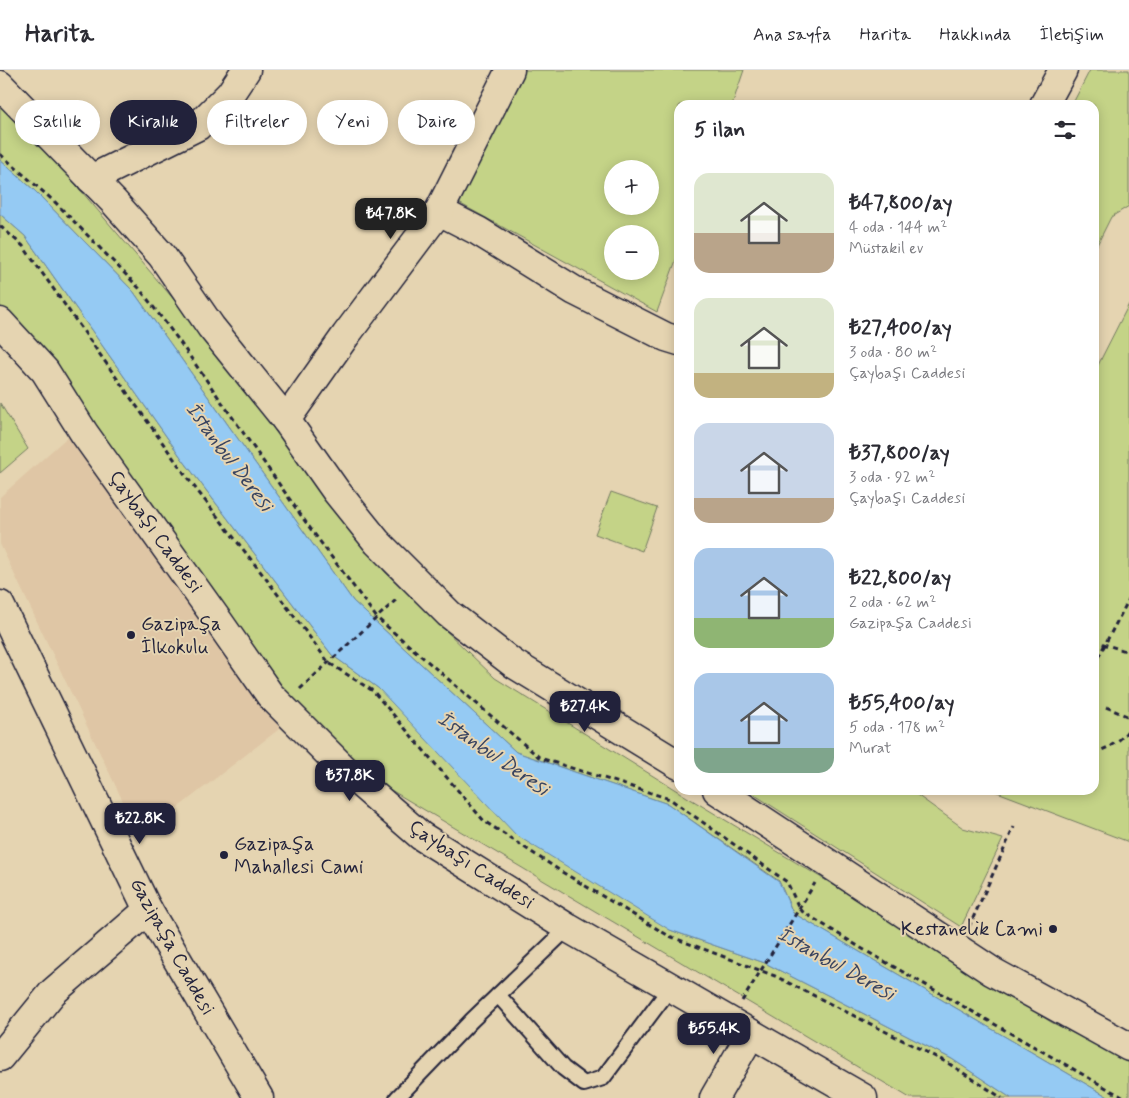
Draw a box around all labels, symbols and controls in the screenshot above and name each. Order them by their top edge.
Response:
text: Harita [25,19,94,50]
text: Ana sayfa [753,23,832,47]
text: Harita [860,23,911,47]
text: Hakkında [939,23,1012,47]
text: İletişim [1040,23,1104,47]
chip: Satılık [15,100,100,145]
chip: Kiralık [110,100,197,145]
chip: Filtreler [207,100,307,145]
chip: Yeni [317,100,388,145]
chip: Daire [398,100,475,145]
text: 5 ilan [694,116,745,144]
icon: filters [1051,116,1079,144]
map controls [604,160,659,280]
button: + [604,160,659,215]
text: ₺47,800/ay [849,189,952,217]
icon: home [734,193,794,253]
pin: ₺47.8K [350,198,432,240]
text: ₺47.8K [366,203,416,224]
text: 4 oda · 144 m² [849,217,947,238]
button: − [604,225,659,280]
text: Müstakil ev [849,238,923,259]
text: ₺27,400/ay [849,314,952,342]
icon: home [734,318,794,378]
text: 3 oda · 80 m² [849,342,937,363]
text: Çaybaşı Caddesi [849,363,965,384]
water label: İstanbul Deresi [179,397,281,519]
text: ₺37,800/ay [849,439,950,467]
icon: home [734,443,794,503]
street label: Çaybaşı Caddesi [101,465,209,599]
text: 3 oda · 92 m² [849,467,935,488]
text: Çaybaşı Caddesi [849,488,965,509]
text: ₺22,800/ay [849,564,951,592]
icon: home [734,568,794,628]
text: 2 oda · 62 m² [849,592,936,613]
place label: Gazipaşa İlkokulu [141,611,221,661]
text: Gazipaşa Caddesi [849,613,972,634]
marker: Gazipaşa İlkokulu [125,629,137,641]
text: ₺55,400/ay [849,689,955,717]
pin: ₺27.4K [544,690,626,733]
icon: home [734,693,794,753]
text: ₺27.4K [561,696,609,717]
water label: İstanbul Deresi [432,705,556,804]
text: 5 oda · 178 m² [849,717,945,738]
text: Murat [849,738,892,759]
pin: ₺37.8K [309,760,391,802]
text: ₺37.8K [326,765,374,786]
pin: ₺22.8K [99,802,181,845]
text: ₺22.8K [115,808,165,829]
street label: Çaybaşı Caddesi [403,814,539,916]
place label: Gazipaşa Mahallesi Cami [234,831,363,881]
marker: Gazipaşa Mahallesi Cami [218,849,230,861]
street label: Gazipaşa Caddesi [123,873,221,1021]
place label: Kestanelik Cami [901,916,1043,943]
water label: İstanbul Deresi [772,920,902,1009]
marker: Kestanelik Cami [1047,923,1059,935]
pin: ₺55.4K [673,1012,755,1055]
text: ₺55.4K [688,1018,740,1039]

